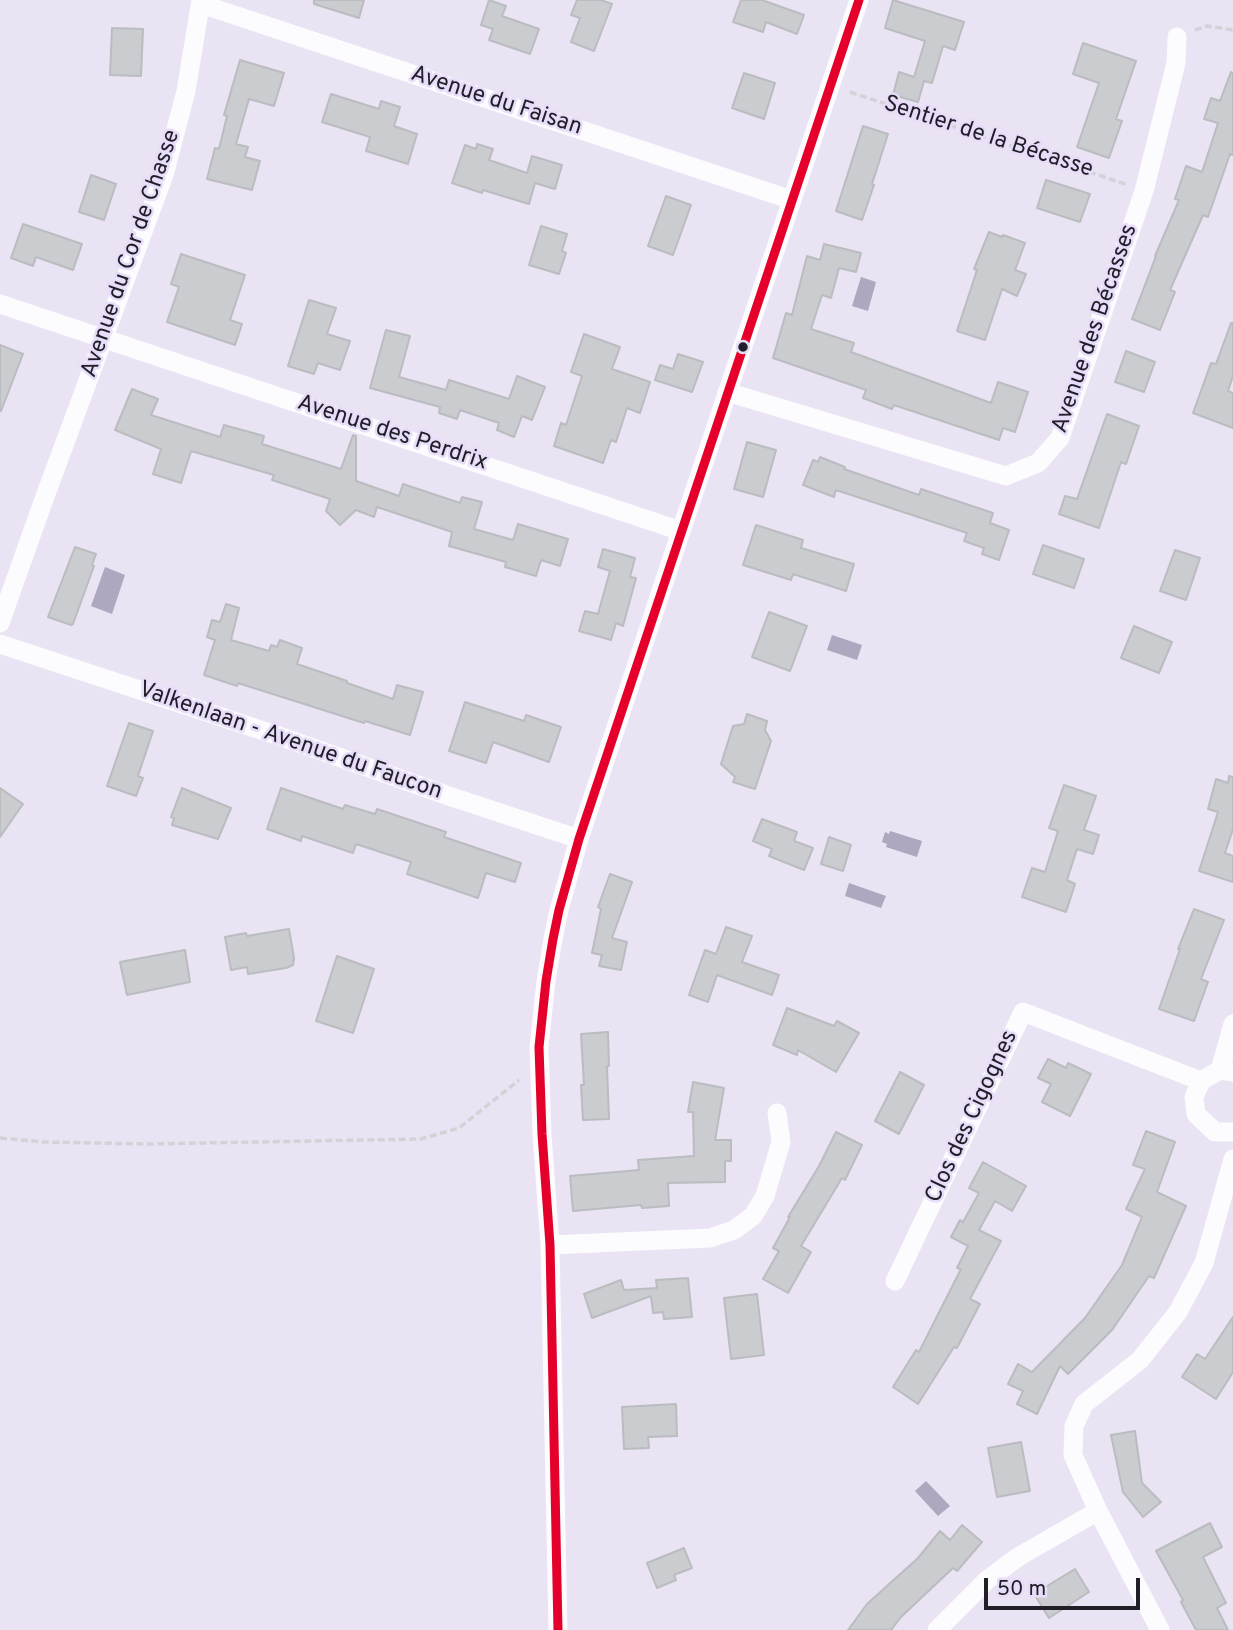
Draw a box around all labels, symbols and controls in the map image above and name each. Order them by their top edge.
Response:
street label: Avenue du Faisan [407,61,585,143]
street label: Sentier de la Bécasse [880,91,1096,185]
street label: Avenue du Cor de Chasse [77,127,187,381]
street label: Avenue des Bécasses [1047,221,1145,437]
unlabelled marker [736,340,750,354]
street label: Avenue des Perdrix [293,390,491,478]
street label: Valkenlaan - Avenue du Faucon [135,677,445,807]
street label: Clos des Cigognes [921,1026,1025,1208]
scale bar [988,1564,1144,1608]
text: 50 m [997,1576,1046,1603]

